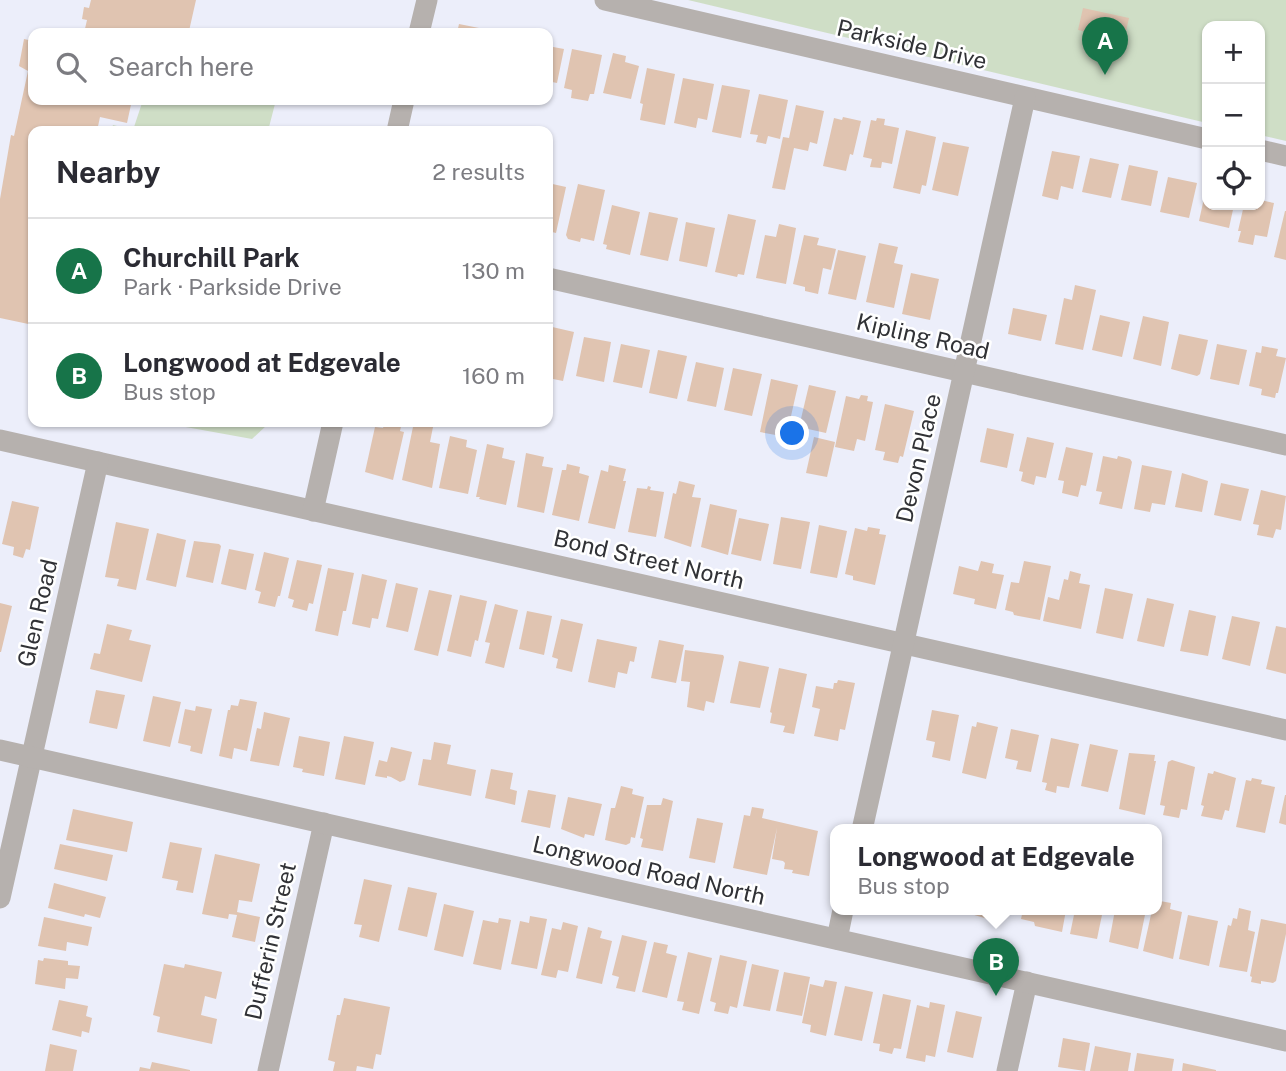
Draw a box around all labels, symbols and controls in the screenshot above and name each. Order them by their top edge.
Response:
street label: Parkside Drive [834,14,990,74]
pin: A [1082,17,1128,75]
map controls [1202,21,1265,210]
button: + [1202,21,1265,84]
search box [28,28,553,105]
icon: search [52,48,90,86]
text: Search here [108,51,254,82]
button: − [1202,84,1265,147]
button: locate [1202,147,1265,210]
text: Nearby [56,154,160,190]
text: 2 results [432,158,525,185]
text: Churchill Park [123,242,300,273]
text: A [71,257,87,284]
text: 130 m [462,257,525,284]
text: Park · Parkside Drive [123,273,342,300]
street label: Kipling Road [854,308,992,364]
text: Longwood at Edgevale [123,347,401,378]
text: B [71,362,87,389]
text: 160 m [462,362,525,389]
text: Bus stop [123,378,216,405]
street label: Devon Place [890,391,946,525]
your location [775,416,809,450]
street label: Bond Street North [551,524,747,594]
street label: Glen Road [12,557,62,669]
popup [830,824,1162,915]
street label: Longwood Road North [530,830,768,910]
text: Longwood at Edgevale [857,841,1135,872]
street label: Dufferin Street [239,860,301,1022]
text: Bus stop [857,872,950,899]
pin: B [973,938,1019,996]

